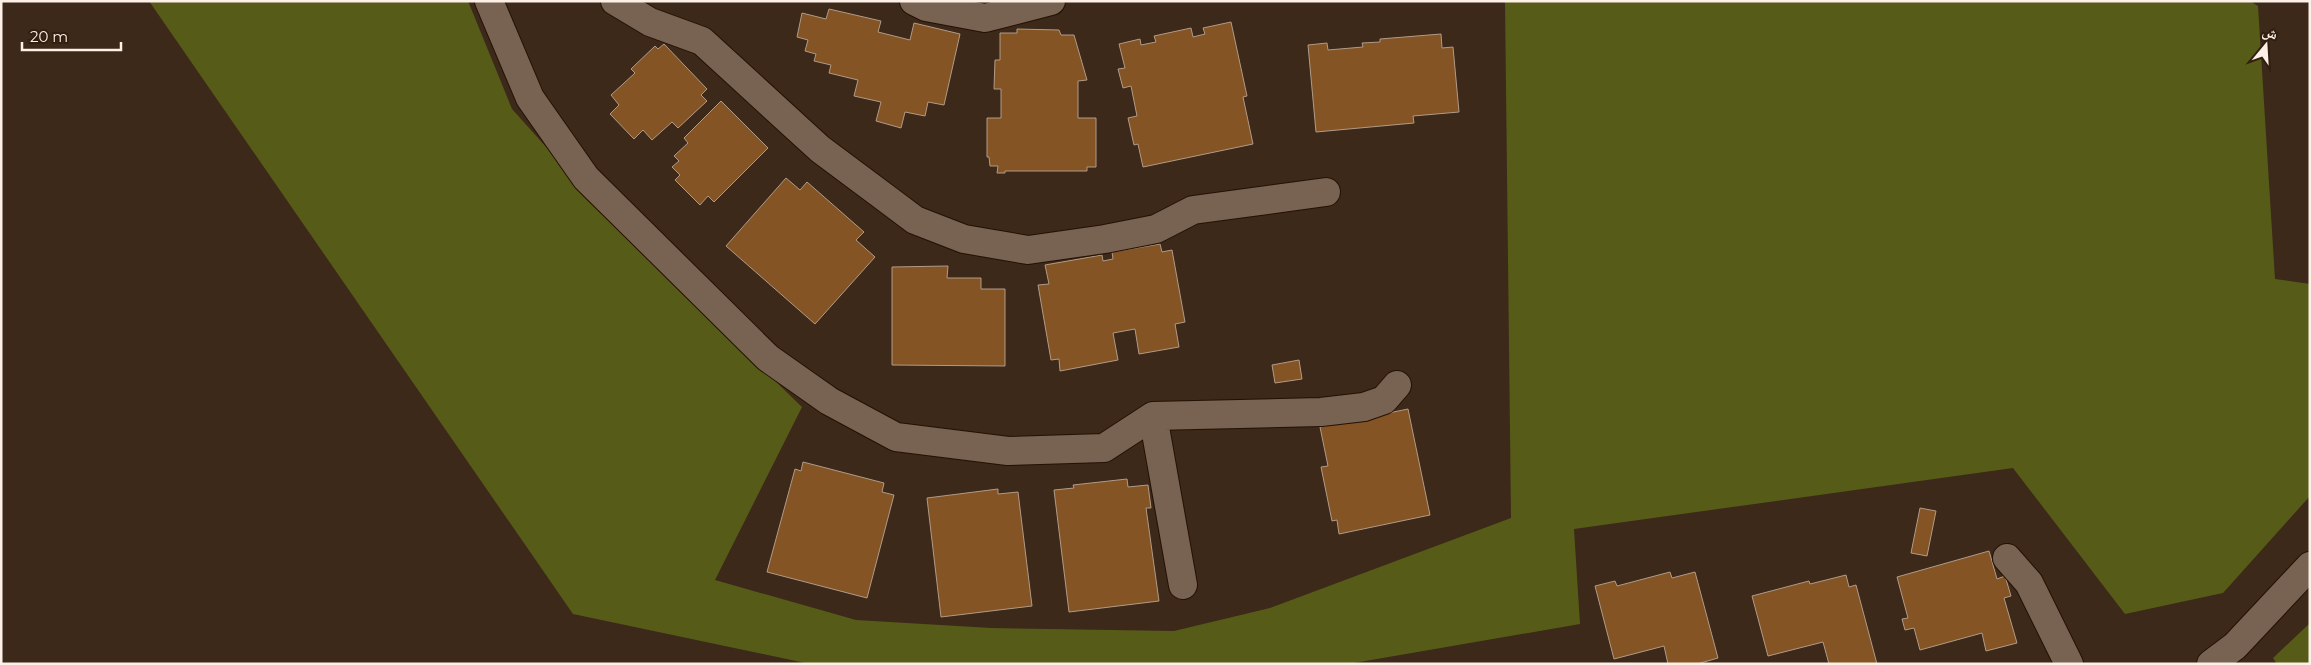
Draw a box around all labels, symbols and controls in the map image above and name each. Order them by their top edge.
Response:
scale bar [22,20,121,52]
north arrow [2241,20,2291,70]
text: ش [2260,22,2280,44]
text: 20 m [30,27,68,46]

